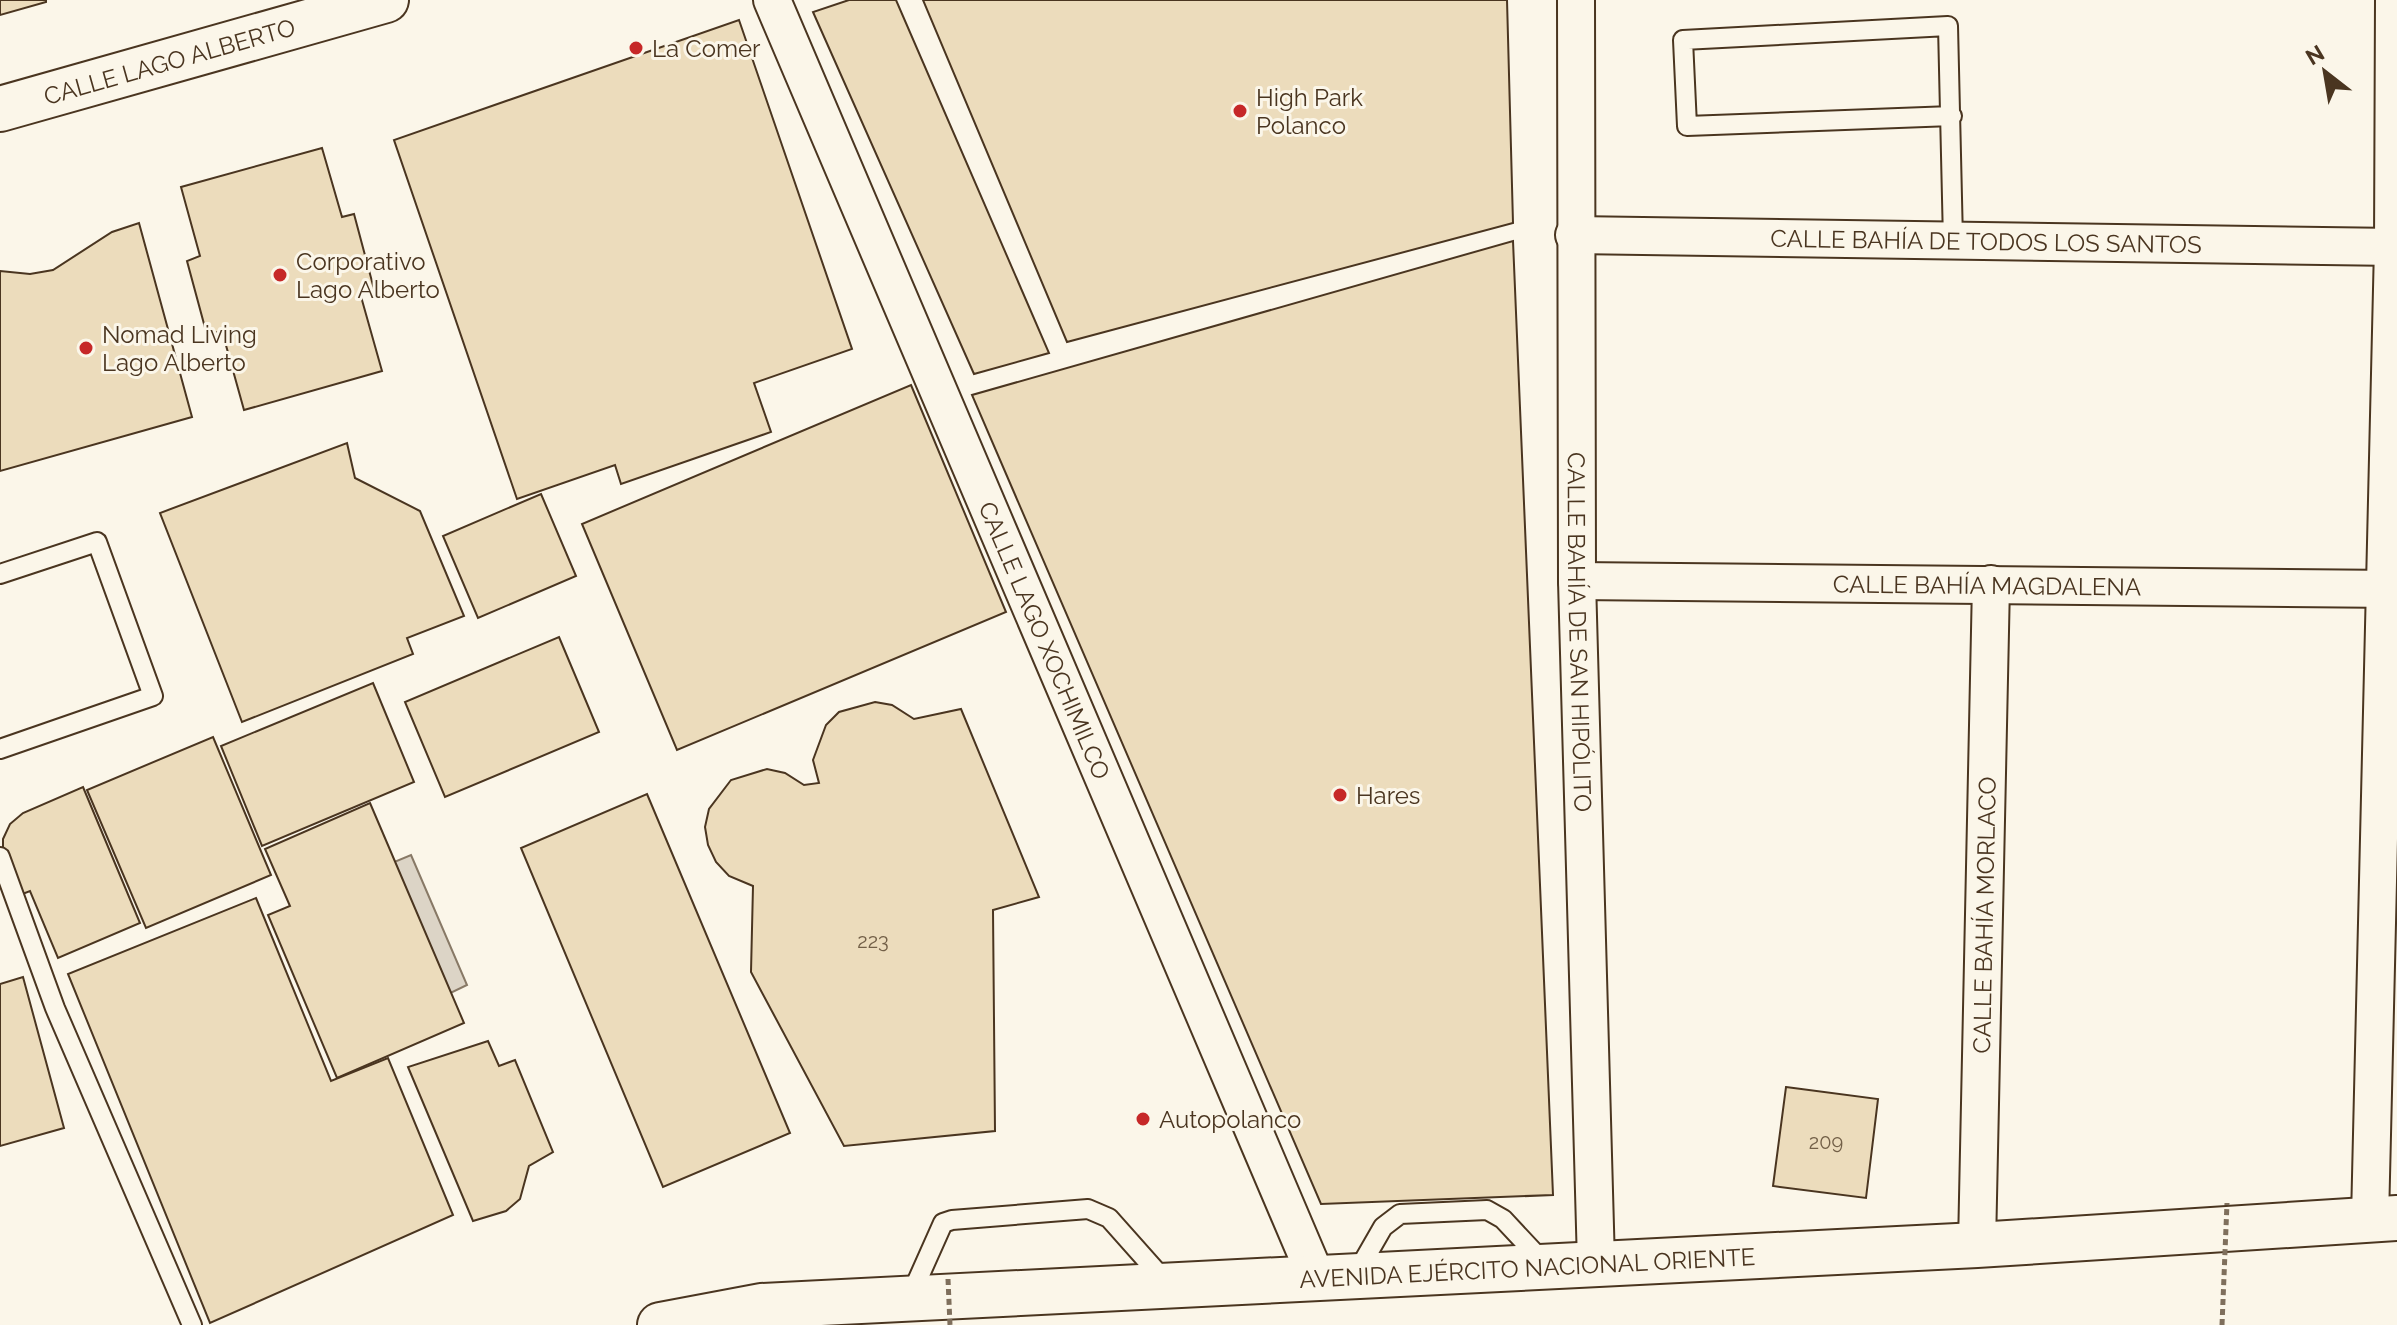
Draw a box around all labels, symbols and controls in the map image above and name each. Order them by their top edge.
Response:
street label: CALLE LAGO ALBERTO [40,12,298,110]
north arrow [2285,32,2365,112]
place label: La Comer [652,34,761,63]
marker: La Comer [627,39,645,57]
text: N [2301,39,2329,70]
place label: High Park Polanco [1256,83,1363,140]
marker: High Park Polanco [1231,102,1249,120]
street label: CALLE BAHÍA DE TODOS LOS SANTOS [1770,223,2202,259]
place label: Corporativo Lago Alberto [296,247,440,304]
marker: Corporativo Lago Alberto [271,266,289,284]
place label: Nomad Living Lago Alberto [102,320,257,377]
marker: Nomad Living Lago Alberto [77,339,95,357]
street label: CALLE BAHÍA DE SAN HIPÓLITO [1562,452,1598,812]
street label: CALLE LAGO XOCHIMILCO [973,497,1117,784]
street label: CALLE BAHÍA MAGDALENA [1833,569,2141,601]
street label: CALLE BAHÍA MORLACO [1967,776,2001,1054]
place label: Hares [1356,781,1420,810]
marker: Hares [1331,786,1349,804]
house number: 223 [857,929,889,953]
place label: Autopolanco [1159,1105,1301,1134]
marker: Autopolanco [1134,1110,1152,1128]
house number: 209 [1809,1130,1843,1154]
street label: AVENIDA EJÉRCITO NACIONAL ORIENTE [1299,1242,1756,1293]

